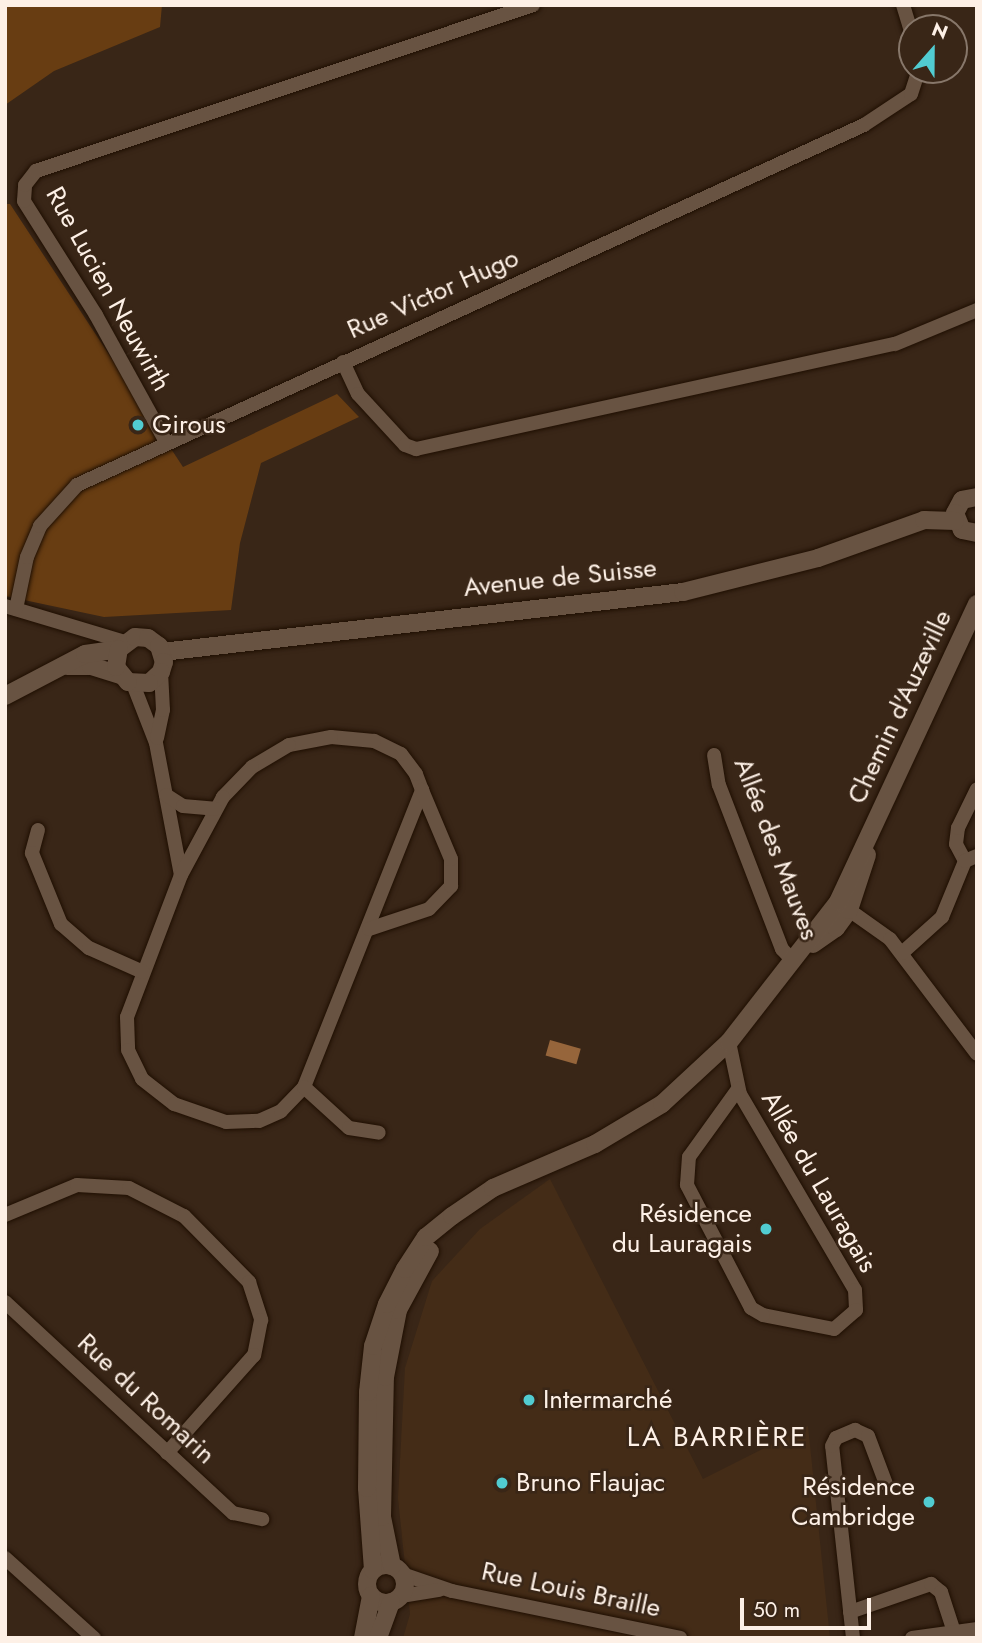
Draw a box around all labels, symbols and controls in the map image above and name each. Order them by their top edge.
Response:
north arrow [898,14,968,84]
text: N [928,15,952,46]
street label: Rue Lucien Neuwirth [39,181,177,397]
street label: Rue Victor Hugo [343,242,523,346]
place label: Girous [152,409,226,441]
marker: Girous [130,417,146,433]
street label: Avenue de Suisse [462,552,658,604]
street label: Chemin d'Auzeville [841,605,959,809]
street label: Allée des Mauves [727,754,825,944]
street label: Allée du Lauragais [755,1086,883,1278]
place label: Résidence du Lauragais [612,1198,752,1260]
marker: Résidence du Lauragais [758,1221,774,1237]
street label: Rue du Romarin [71,1327,221,1471]
place label: Intermarché [543,1384,672,1416]
marker: Intermarché [521,1392,537,1408]
district label: LA BARRIÈRE [628,1420,806,1454]
place label: Bruno Flaujac [516,1467,665,1499]
place label: Résidence Cambridge [791,1471,915,1532]
marker: Bruno Flaujac [494,1475,510,1491]
marker: Résidence Cambridge [921,1494,937,1510]
street label: Rue Louis Braille [479,1556,663,1624]
scale bar [744,1584,875,1628]
text: 50 m [753,1595,800,1625]

